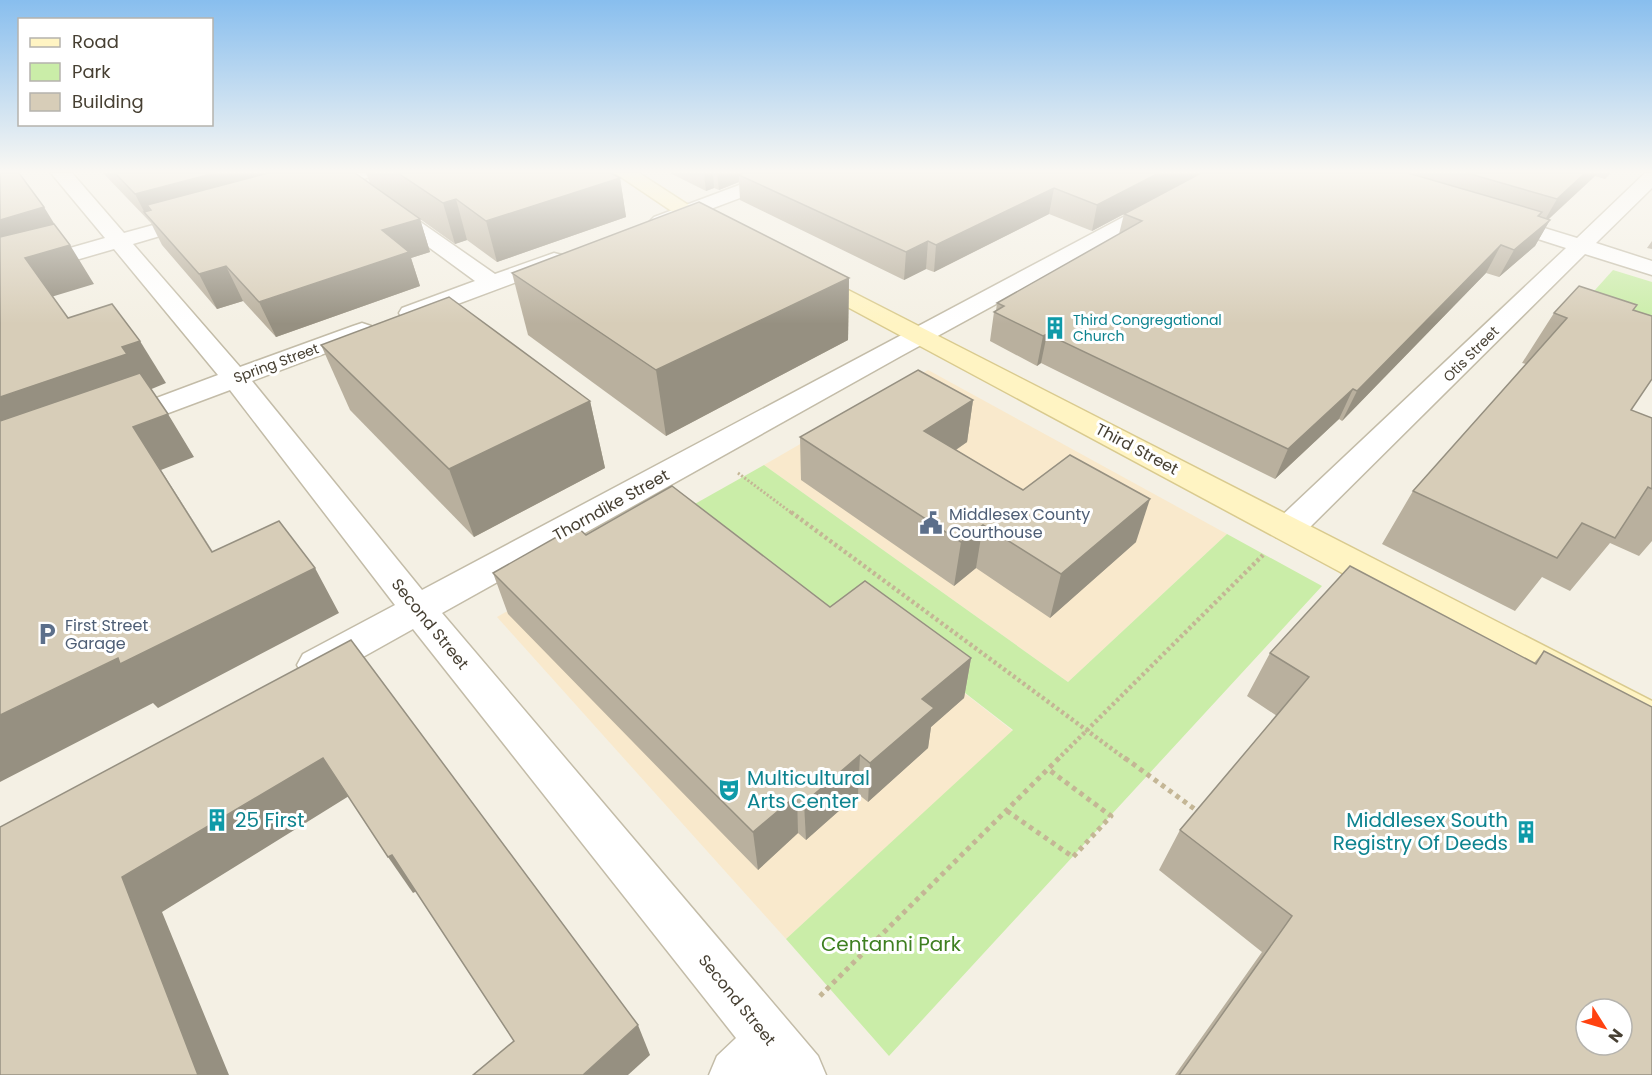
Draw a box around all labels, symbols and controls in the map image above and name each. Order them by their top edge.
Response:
legend [18,18,213,126]
text: Road [72,29,119,54]
text: Park [72,59,111,84]
text: Building [72,89,144,114]
place label: Third Congregational Church [1073,310,1222,346]
building icon: Third Congregational Church [1042,315,1068,341]
street label: Otis Street [1439,322,1503,386]
street label: Spring Street [231,338,321,388]
street label: Third Street [1092,418,1183,481]
street label: Thorndike Street [549,463,673,546]
place label: Middlesex County Courthouse [949,503,1090,544]
public building icon: Middlesex County Courthouse [918,510,944,536]
street label: Second Street [386,573,474,675]
place label: First Street Garage [65,614,148,655]
parking icon: First Street Garage [34,621,60,647]
place label: Multicultural Arts Center [747,764,870,815]
theatre icon: Multicultural Arts Center [716,777,742,803]
place label: 25 First [235,806,305,834]
place label: Middlesex South Registry Of Deeds [1333,806,1508,857]
building icon: 25 First [204,807,230,833]
building icon: Middlesex South Registry Of Deeds [1513,819,1539,845]
park label: Centanni Park [821,930,962,958]
street label: Second Street [693,949,781,1051]
north arrow [1574,997,1634,1057]
text: N [1603,1024,1628,1047]

